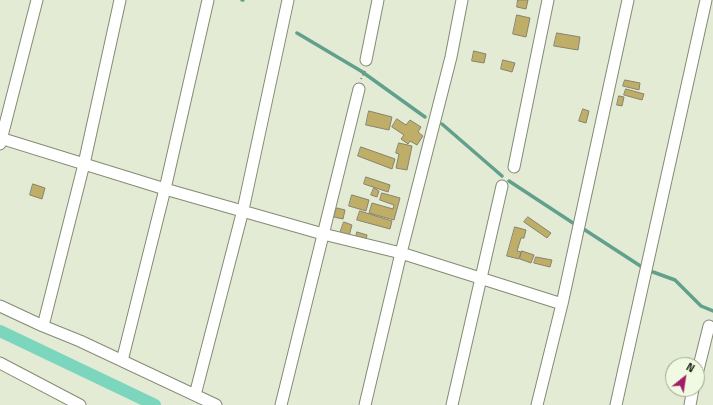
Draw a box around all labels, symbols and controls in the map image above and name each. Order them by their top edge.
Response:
north arrow [665,357,705,397]
text: N [683,359,698,376]

